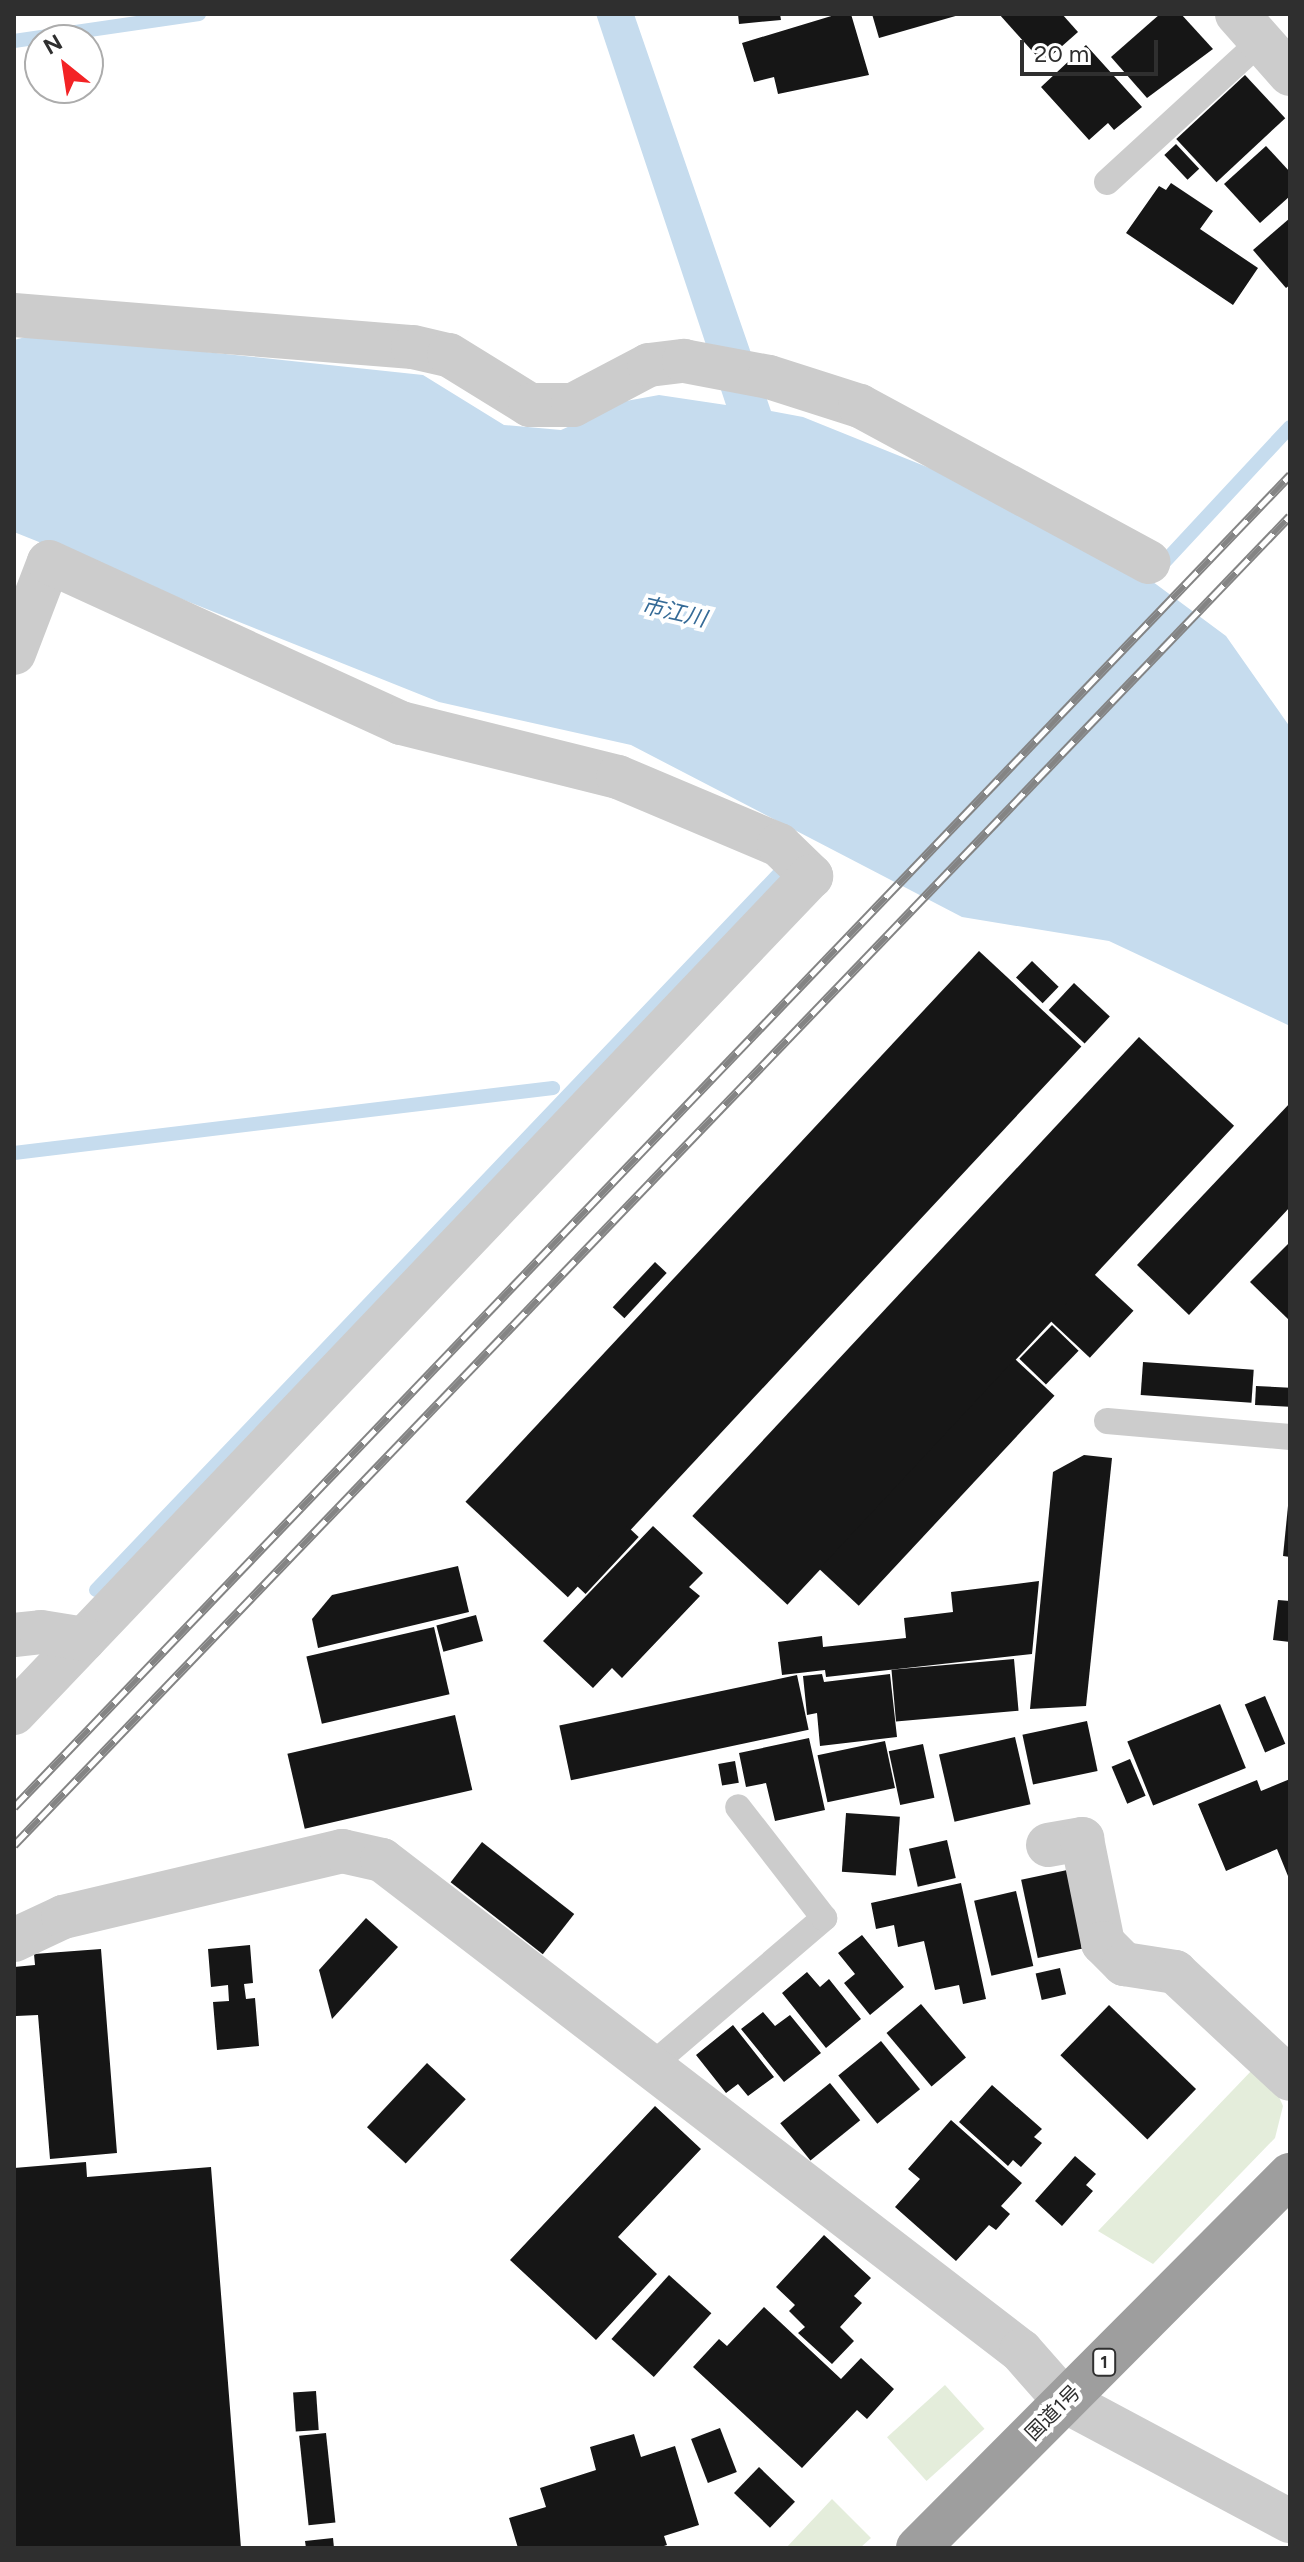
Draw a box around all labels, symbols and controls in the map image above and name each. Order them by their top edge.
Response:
north arrow [24,24,104,104]
scale bar [1024,24,1162,74]
text: N [39,29,67,60]
text: 20 m [1034,39,1089,68]
water label: 市江川 [639,592,709,632]
road number: 1 [1092,2348,1116,2376]
street label: 国道1号 [1020,2380,1086,2446]

